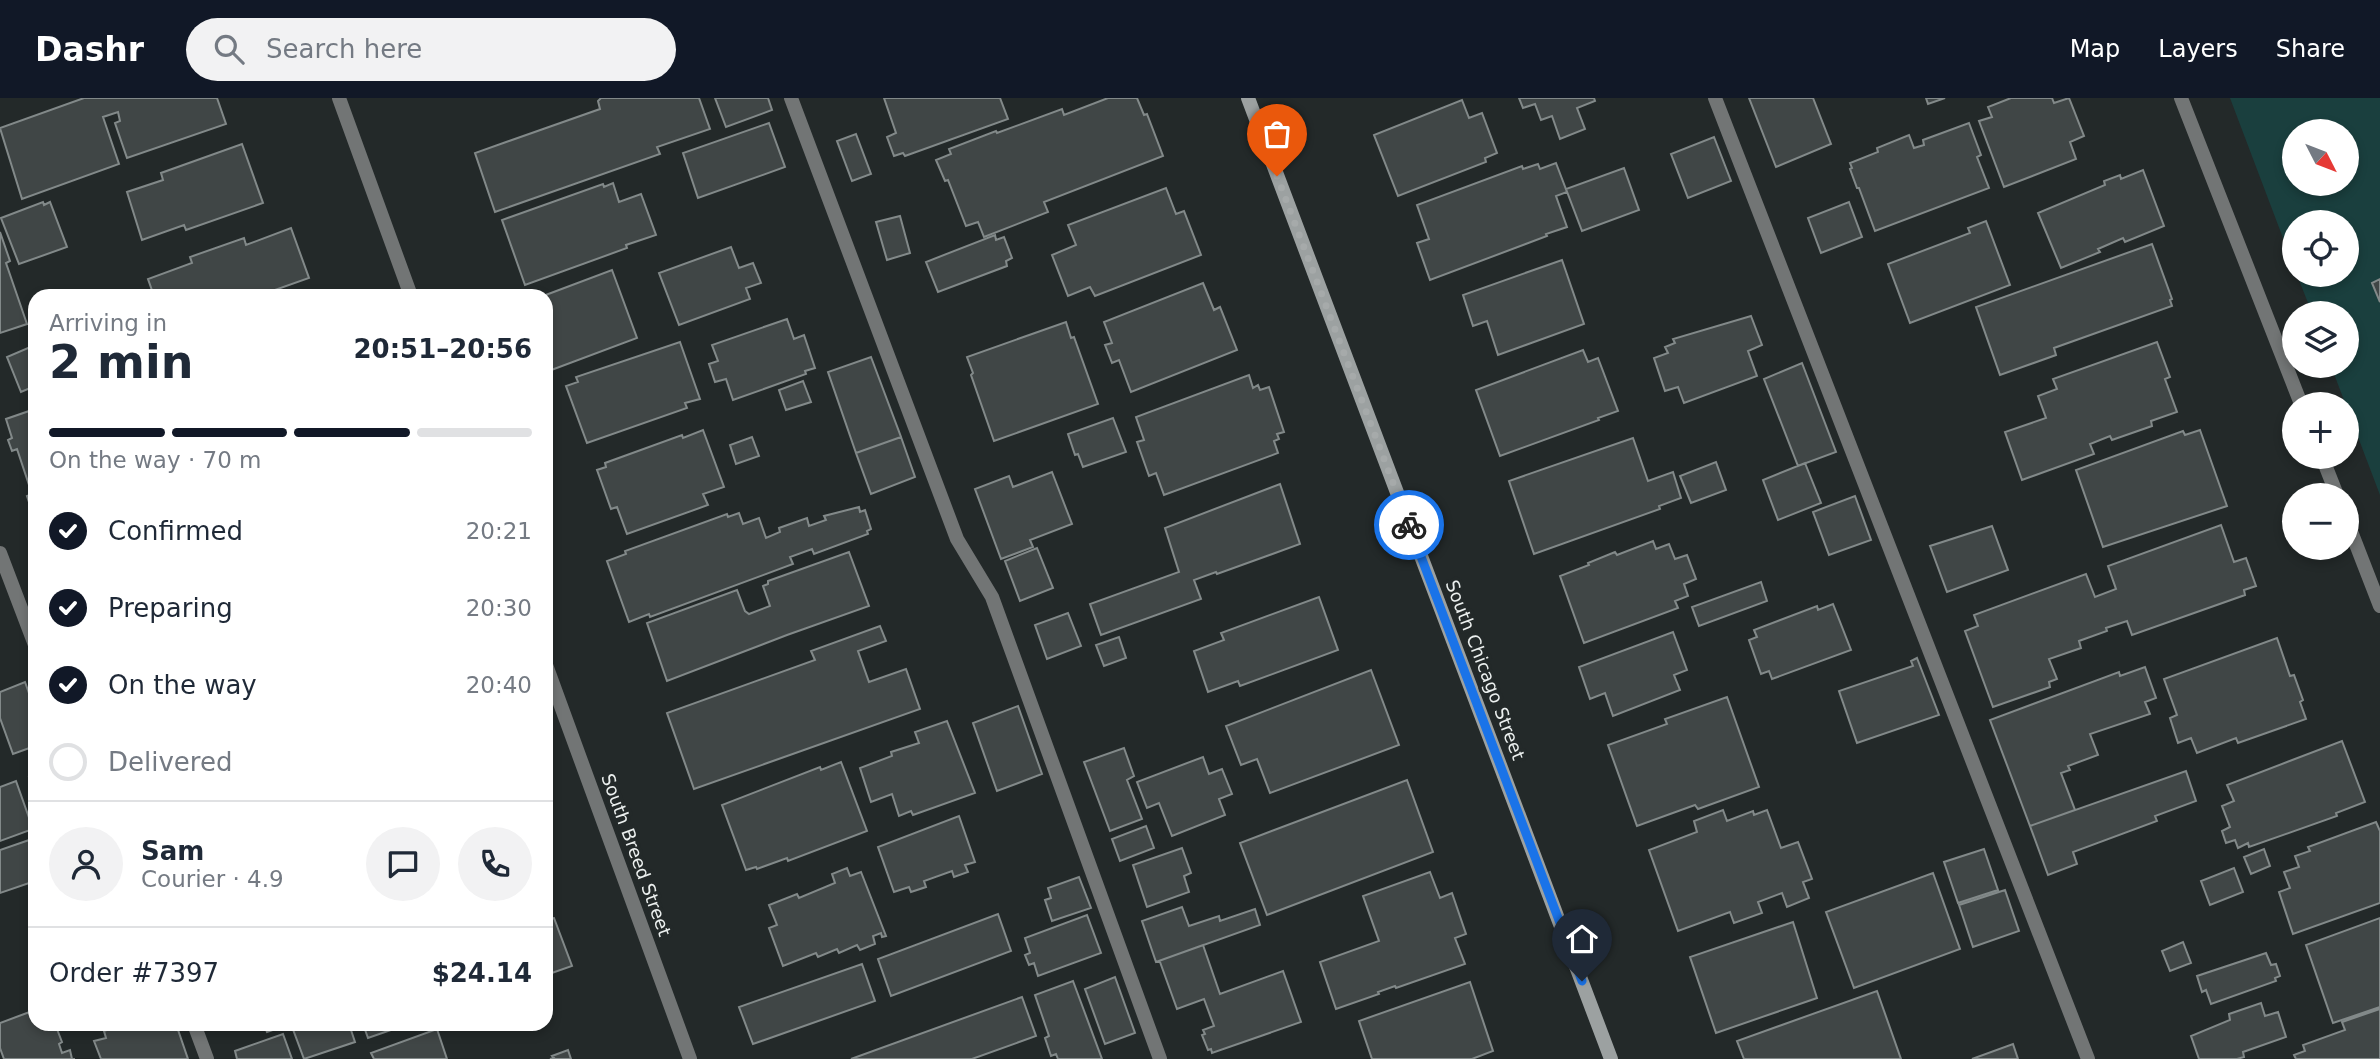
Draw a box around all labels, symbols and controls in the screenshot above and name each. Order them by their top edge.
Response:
search box [186,18,676,81]
text: Dashr [35,30,144,69]
icon: search [210,30,248,68]
text: Search here [266,34,422,64]
text: Map [2070,35,2120,63]
text: Layers [2158,35,2238,63]
text: Share [2276,35,2345,63]
pin [1247,104,1307,176]
icon: bag [1258,115,1296,153]
north arrow [2282,119,2359,196]
map controls [2282,119,2359,560]
button: locate [2282,210,2359,287]
button: layers [2282,301,2359,378]
text: Arriving in [49,310,167,336]
text: 20:51–20:56 [353,334,532,364]
text: 2 min [49,335,193,389]
button: + [2282,392,2359,469]
text: On the way · 70 m [49,447,261,473]
button: − [2282,483,2359,560]
courier [1374,490,1444,560]
icon: bike [1390,506,1428,544]
icon: check [49,512,87,550]
text: Confirmed [108,516,243,546]
text: 20:21 [466,518,532,544]
street label: South Chicago Street [1441,577,1529,763]
icon: check [49,589,87,627]
text: Preparing [108,593,233,623]
text: 20:30 [466,595,532,621]
icon: check [49,666,87,704]
text: On the way [108,670,257,700]
text: 20:40 [466,672,532,698]
text: Delivered [108,747,232,777]
street label: South Breed Street [597,771,676,939]
button: person [49,827,123,901]
button: chat [366,827,440,901]
button: phone [458,827,532,901]
text: Sam [141,836,204,866]
text: Courier · 4.9 [141,866,284,892]
pin [1552,909,1612,981]
icon: home [1563,920,1601,958]
text: Order #7397 [49,958,219,988]
text: $24.14 [432,958,532,988]

